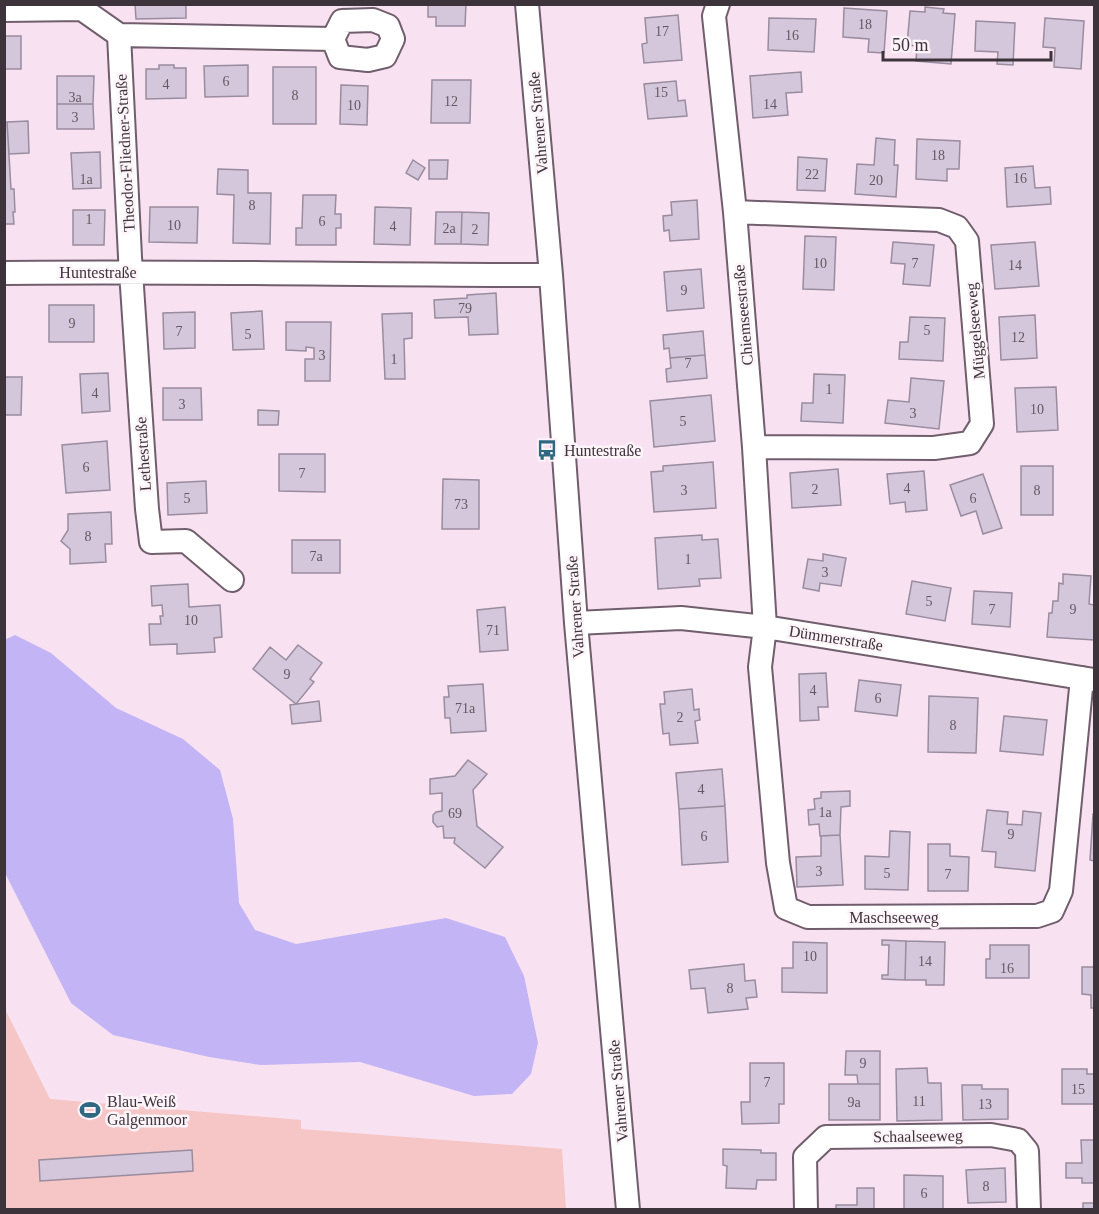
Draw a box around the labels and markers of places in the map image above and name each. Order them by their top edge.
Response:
bus stop icon: Huntestraße [535,438,559,462]
place label: Huntestraße [564,442,641,459]
place label: Blau-Weiß Galgenmoor [107,1093,188,1129]
sports icon: Blau-Weiß Galgenmoor [78,1098,102,1122]

